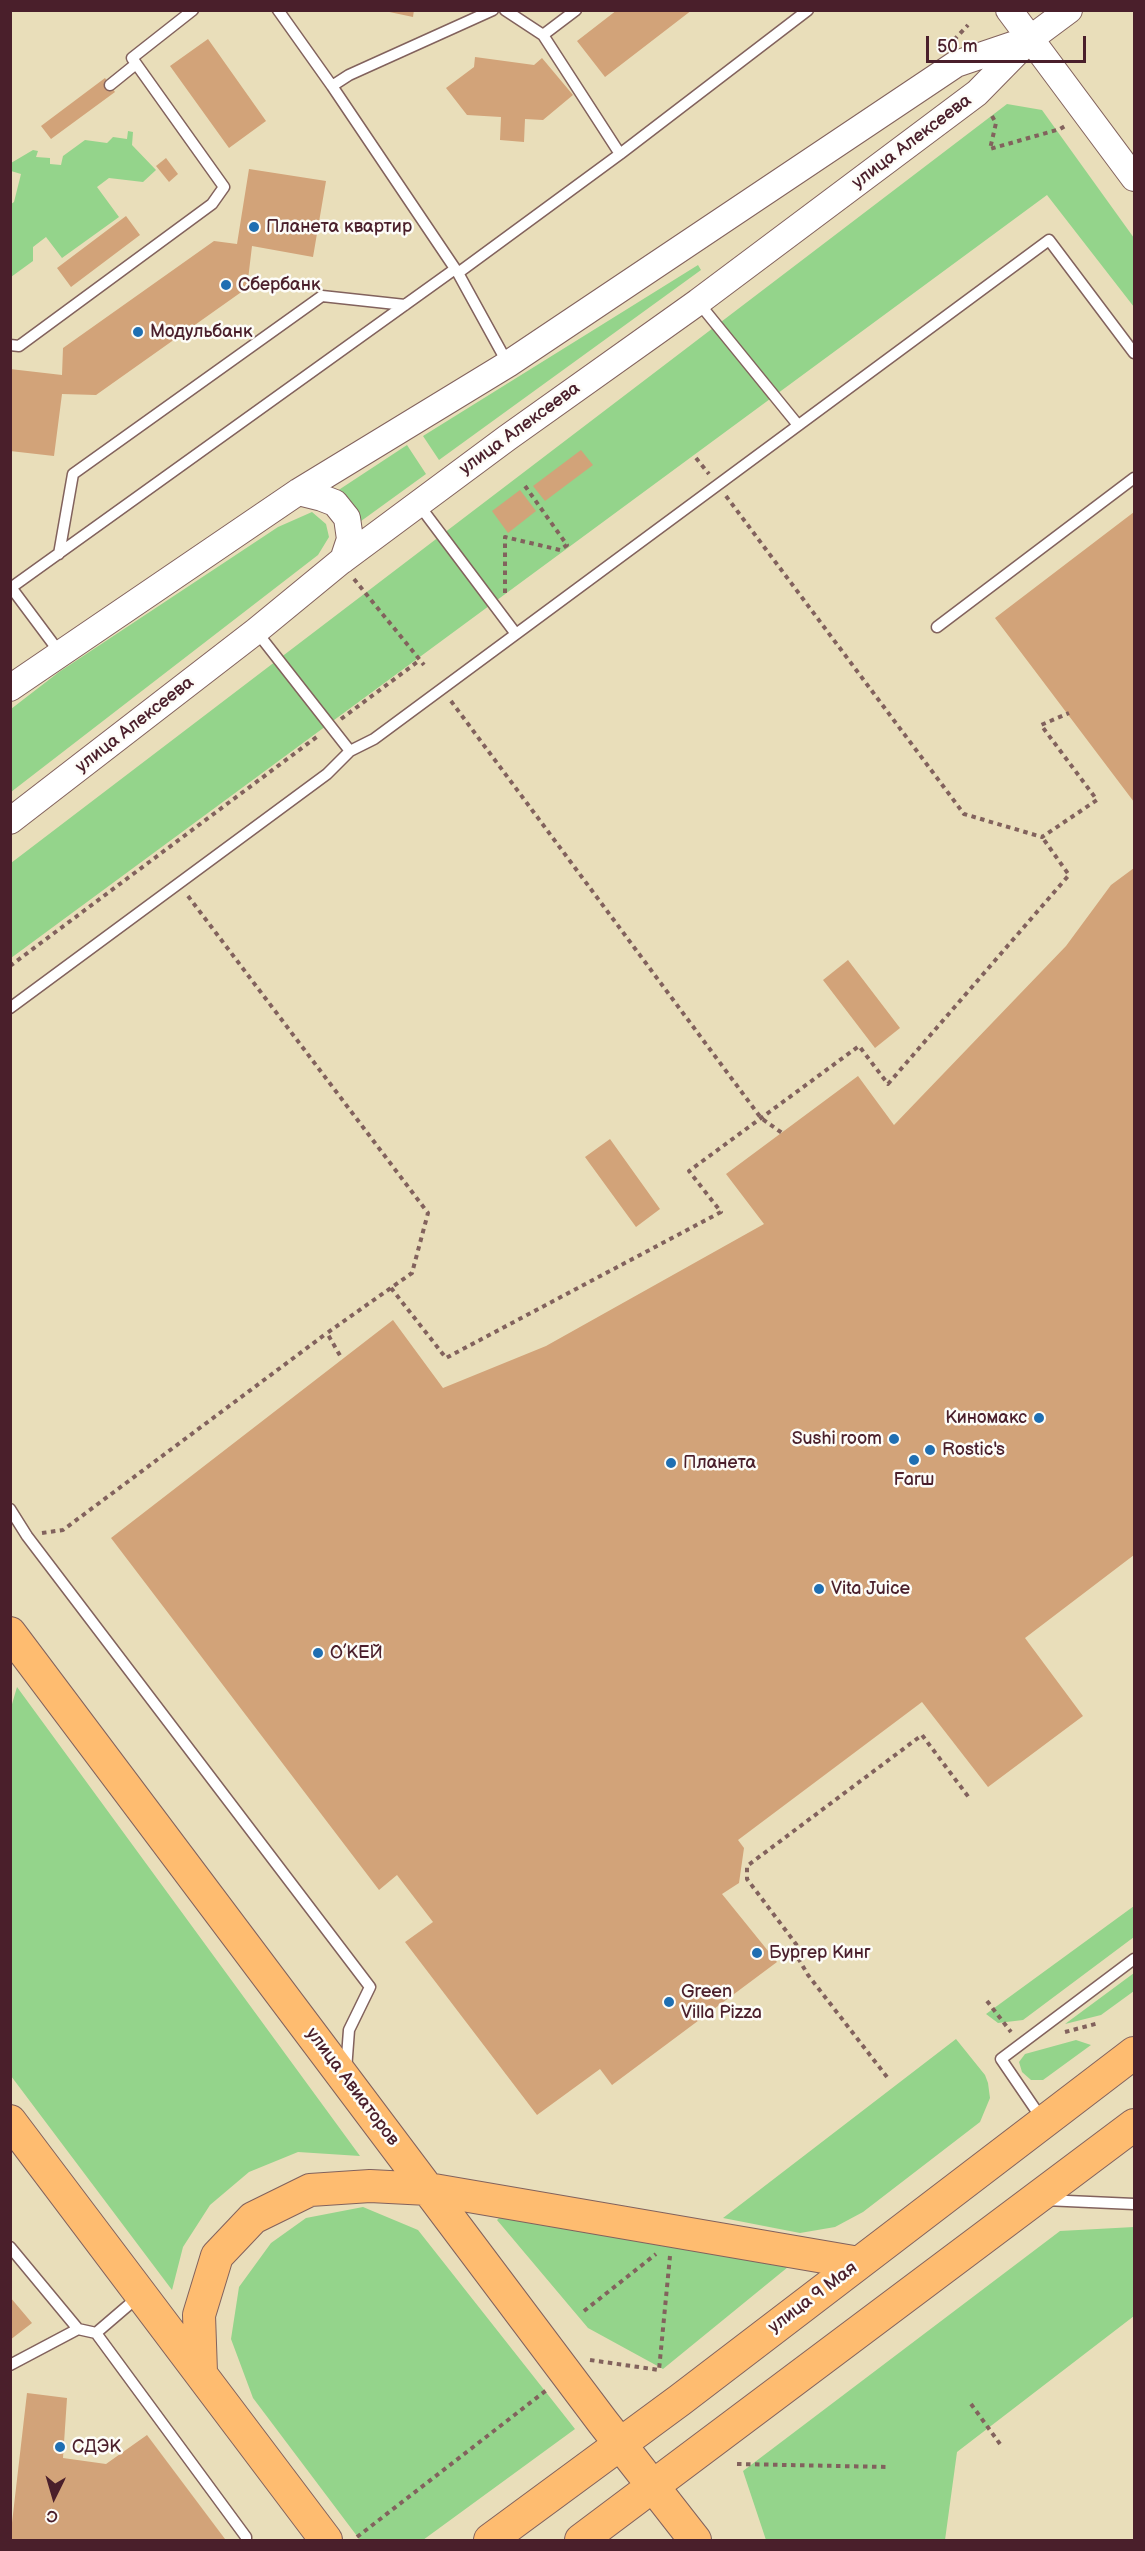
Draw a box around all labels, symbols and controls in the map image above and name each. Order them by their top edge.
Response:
scale bar [929,24,1090,62]
text: 50 m [937,36,978,57]
street label: улица Алексеева [848,90,976,194]
place label: Планета квартир [266,216,412,238]
marker: Планета квартир [247,220,261,234]
place label: Сбербанк [238,274,320,296]
marker: Сбербанк [219,278,233,292]
place label: Модульбанк [150,321,253,343]
marker: Модульбанк [131,325,145,339]
street label: улица Алексеева [455,378,585,480]
street label: улица Алексеева [72,672,198,778]
place label: Киномакс [945,1407,1027,1429]
marker: Киномакс [1032,1411,1046,1425]
place label: Sushi room [792,1428,882,1450]
marker: Sushi room [887,1432,901,1446]
place label: Rostic's [942,1439,1005,1461]
marker: Rostic's [923,1443,937,1457]
place label: Планета [683,1452,756,1474]
marker: Farш [907,1453,921,1467]
marker: Планета [664,1456,678,1470]
place label: Farш [894,1469,934,1491]
place label: Vita Juice [831,1578,910,1600]
marker: Vita Juice [812,1582,826,1596]
place label: О’КЕЙ [330,1642,383,1664]
marker: О’КЕЙ [311,1646,325,1660]
place label: Бургер Кинг [769,1942,871,1964]
marker: Бургер Кинг [750,1946,764,1960]
place label: Green Villa Pizza [681,1981,762,2024]
marker: Green Villa Pizza [662,1995,676,2009]
street label: улица Авиаторов [301,2024,403,2150]
street label: улица 9 Мая [764,2258,862,2338]
place label: СДЭК [72,2436,121,2458]
marker: СДЭК [53,2440,67,2454]
north arrow [24,2467,84,2527]
text: С [46,2505,59,2525]

